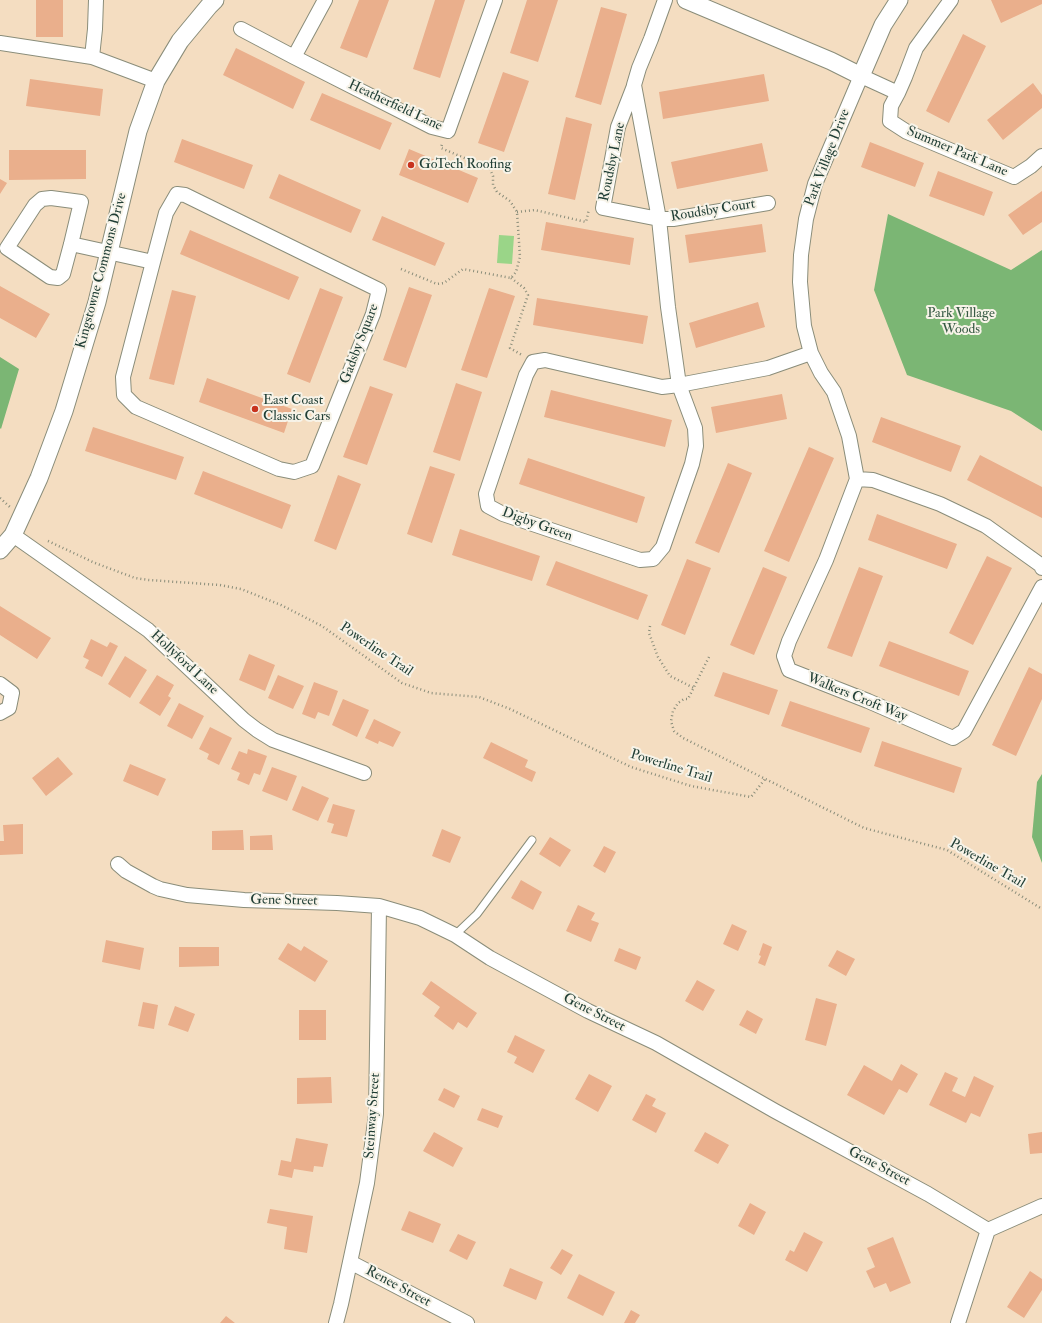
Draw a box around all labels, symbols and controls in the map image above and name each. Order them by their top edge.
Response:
street label: Heatherfield Lane [345,77,445,135]
street label: Park Village Drive [802,107,854,209]
street label: Roudsby Lane [596,121,630,203]
street label: Summer Park Lane [904,123,1010,181]
place label: GoTech Roofing [419,157,511,173]
marker: GoTech Roofing [406,160,416,170]
street label: Kingstowne Commons Drive [73,191,131,351]
street label: Roudsby Court [669,196,757,226]
street label: Gadsby Square [337,302,383,386]
park label: Park Village Woods [927,306,995,338]
place label: East Coast Classic Cars [263,393,330,426]
marker: East Coast Classic Cars [250,404,260,414]
street label: Digby Green [499,504,575,546]
street label: Powerline Trail [336,619,416,681]
street label: Hollyford Lane [147,627,221,699]
street label: Walkers Croft Way [804,670,910,726]
street label: Powerline Trail [628,747,714,787]
street label: Powerline Trail [946,836,1028,892]
street label: Gene Street [250,892,318,910]
street label: Gene Street [560,990,628,1036]
street label: Steinway Street [362,1073,384,1159]
street label: Gene Street [845,1144,913,1190]
street label: Renee Street [363,1263,433,1311]

